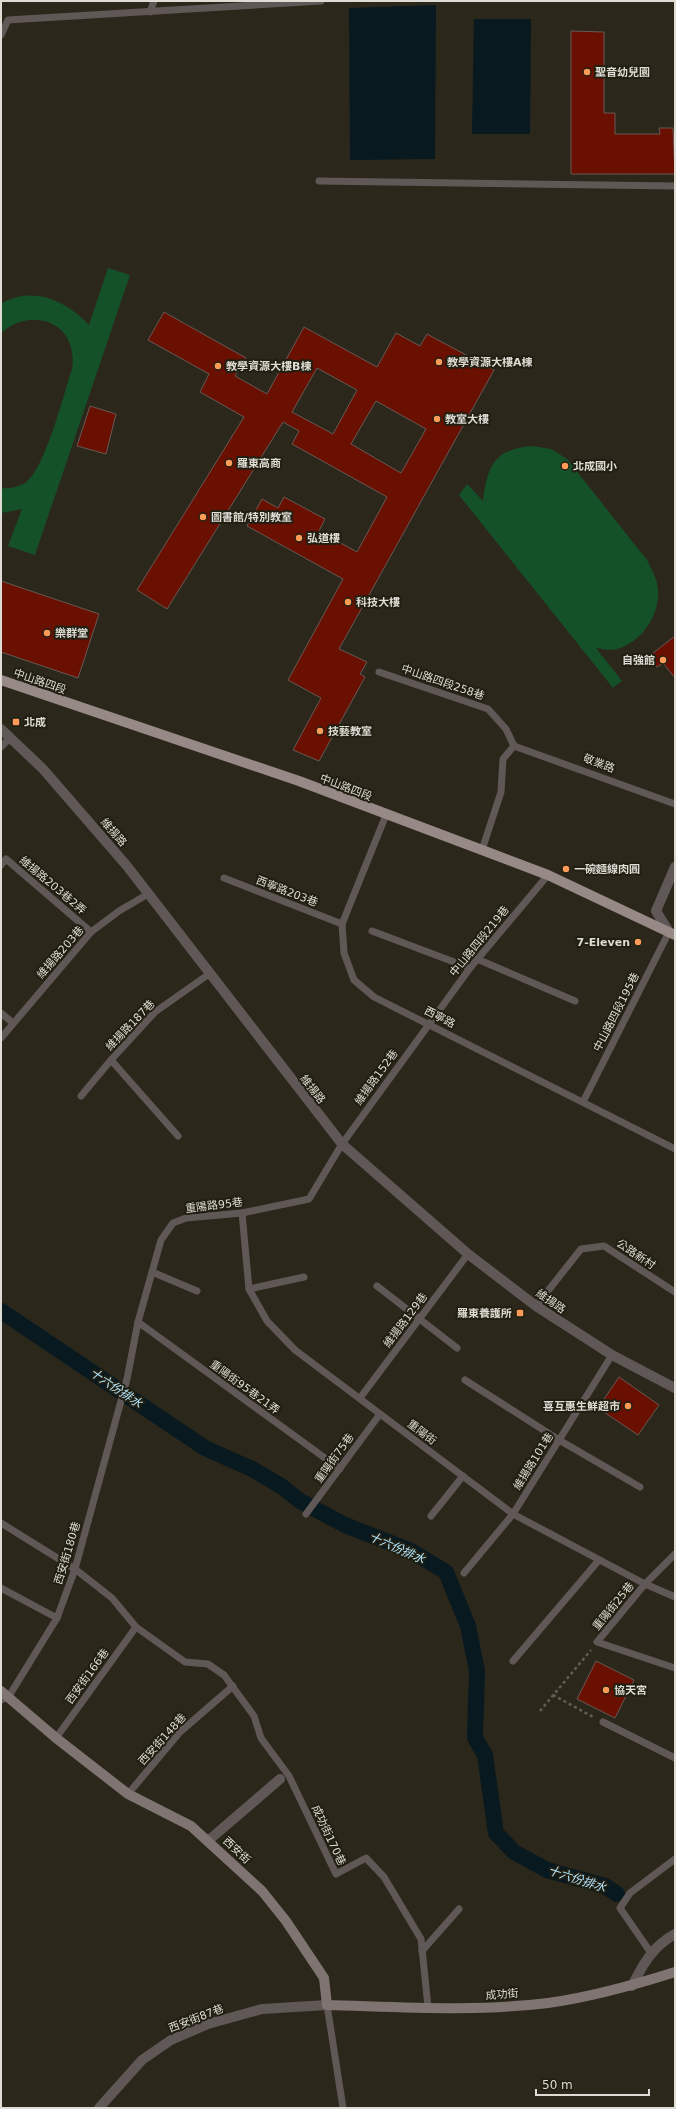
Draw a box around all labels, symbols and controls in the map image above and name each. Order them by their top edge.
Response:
place label: 聖音幼兒園 [595,66,650,79]
marker: 聖音幼兒園 [582,67,592,77]
place label: 教學資源大樓A棟 [447,356,533,369]
marker: 教學資源大樓A棟 [434,357,444,367]
place label: 教學資源大樓B棟 [226,360,311,373]
marker: 教學資源大樓B棟 [213,361,223,371]
place label: 教室大樓 [445,413,489,426]
marker: 教室大樓 [432,414,442,424]
place label: 羅東高商 [237,457,281,470]
marker: 羅東高商 [224,458,234,468]
place label: 北成國小 [573,460,617,473]
marker: 北成國小 [560,461,570,471]
place label: 圖書館/特別教室 [211,511,292,524]
marker: 圖書館/特別教室 [198,512,208,522]
place label: 弘道樓 [307,532,340,545]
marker: 弘道樓 [294,533,304,543]
place label: 科技大樓 [356,596,400,609]
marker: 科技大樓 [343,597,353,607]
place label: 樂群堂 [55,627,88,640]
marker: 樂群堂 [42,628,52,638]
place label: 自強館 [622,654,655,667]
marker: 自強館 [658,655,668,665]
street label: 中山路四段258巷 [400,662,486,703]
street label: 中山路四段 [12,666,68,697]
place label: 北成 [24,716,46,729]
marker: 北成 [11,717,21,727]
place label: 技藝教室 [328,725,372,738]
marker: 技藝教室 [315,726,325,736]
street label: 敬業路 [581,752,617,775]
street label: 中山路四段 [318,772,374,803]
street label: 維揚路 [98,816,129,849]
street label: 維揚路203巷2弄 [17,854,89,917]
place label: 一碗麵線肉圓 [574,863,640,876]
marker: 一碗麵線肉圓 [561,864,571,874]
street label: 西寧路203巷 [254,874,319,909]
street label: 中山路四段219巷 [447,903,512,979]
street label: 維揚路203巷 [34,924,87,981]
place label: 7-Eleven [577,936,630,949]
marker: 7-Eleven [633,937,643,947]
street label: 中山路四段195巷 [591,971,642,1054]
street label: 維揚路187巷 [103,997,158,1053]
street label: 西寧路 [422,1004,457,1031]
street label: 維揚路152巷 [352,1047,401,1107]
street label: 維揚路 [297,1072,328,1106]
street label: 重陽路95巷 [184,1196,244,1215]
street label: 公路新村 [614,1237,658,1272]
street label: 維揚路 [533,1287,568,1316]
street label: 維揚路129巷 [381,1290,430,1350]
place label: 羅東養護所 [457,1307,512,1320]
marker: 羅東養護所 [515,1308,525,1318]
street label: 重陽街95巷21弄 [207,1358,282,1417]
water label: 十六份排水 [87,1365,146,1411]
place label: 喜互惠生鮮超市 [543,1400,620,1413]
marker: 喜互惠生鮮超市 [623,1401,633,1411]
street label: 重陽街 [405,1417,439,1448]
street label: 維揚路101巷 [511,1430,556,1492]
street label: 重陽街75巷 [312,1431,357,1486]
street label: 西安街180巷 [52,1520,83,1586]
water label: 十六份排水 [367,1529,428,1567]
street label: 重陽街25巷 [590,1580,637,1633]
street label: 西安街166巷 [63,1646,112,1706]
place label: 協天宮 [614,1684,647,1697]
marker: 協天宮 [601,1685,611,1695]
street label: 西安街148巷 [136,1711,189,1768]
street label: 成功街170巷 [309,1803,348,1867]
street label: 西安街 [220,1834,253,1866]
water label: 十六份排水 [546,1863,609,1895]
street label: 成功街 [485,1987,519,2002]
street label: 西安街87巷 [167,2002,226,2035]
scale bar [536,2071,649,2097]
text: 50 m [542,2078,573,2092]

